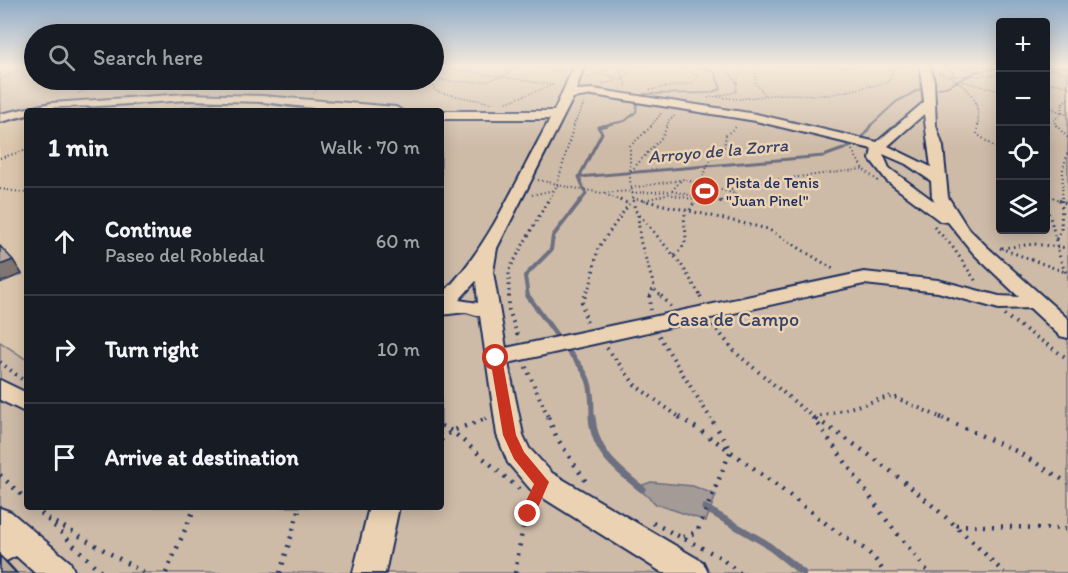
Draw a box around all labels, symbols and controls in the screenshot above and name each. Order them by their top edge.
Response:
map controls [996,18,1050,234]
button: + [996,18,1050,72]
search box [24,24,444,90]
icon: search [45,41,78,74]
text: Search here [93,44,203,71]
button: − [996,72,1050,126]
button: locate [996,126,1050,180]
text: 1 min [48,131,108,163]
water label: Arroyo de la Zorra [647,134,790,168]
text: Walk · 70 m [320,135,420,159]
place label: Pista de Tenis "Juan Pinel" [726,173,819,210]
sports icon: Pista de Tenis "Juan Pinel" [689,175,721,207]
button: layers [996,180,1050,234]
text: Continue [105,216,192,243]
icon: ahead [48,225,81,258]
text: 60 m [376,229,420,253]
text: Paseo del Robledal [105,243,265,267]
park label: Casa de Campo [667,307,799,331]
icon: right [48,333,81,366]
text: Turn right [105,336,199,363]
text: 10 m [377,337,420,361]
route start [482,344,508,370]
icon: arrive [48,441,81,474]
text: Arrive at destination [105,444,299,471]
route end [514,500,540,526]

